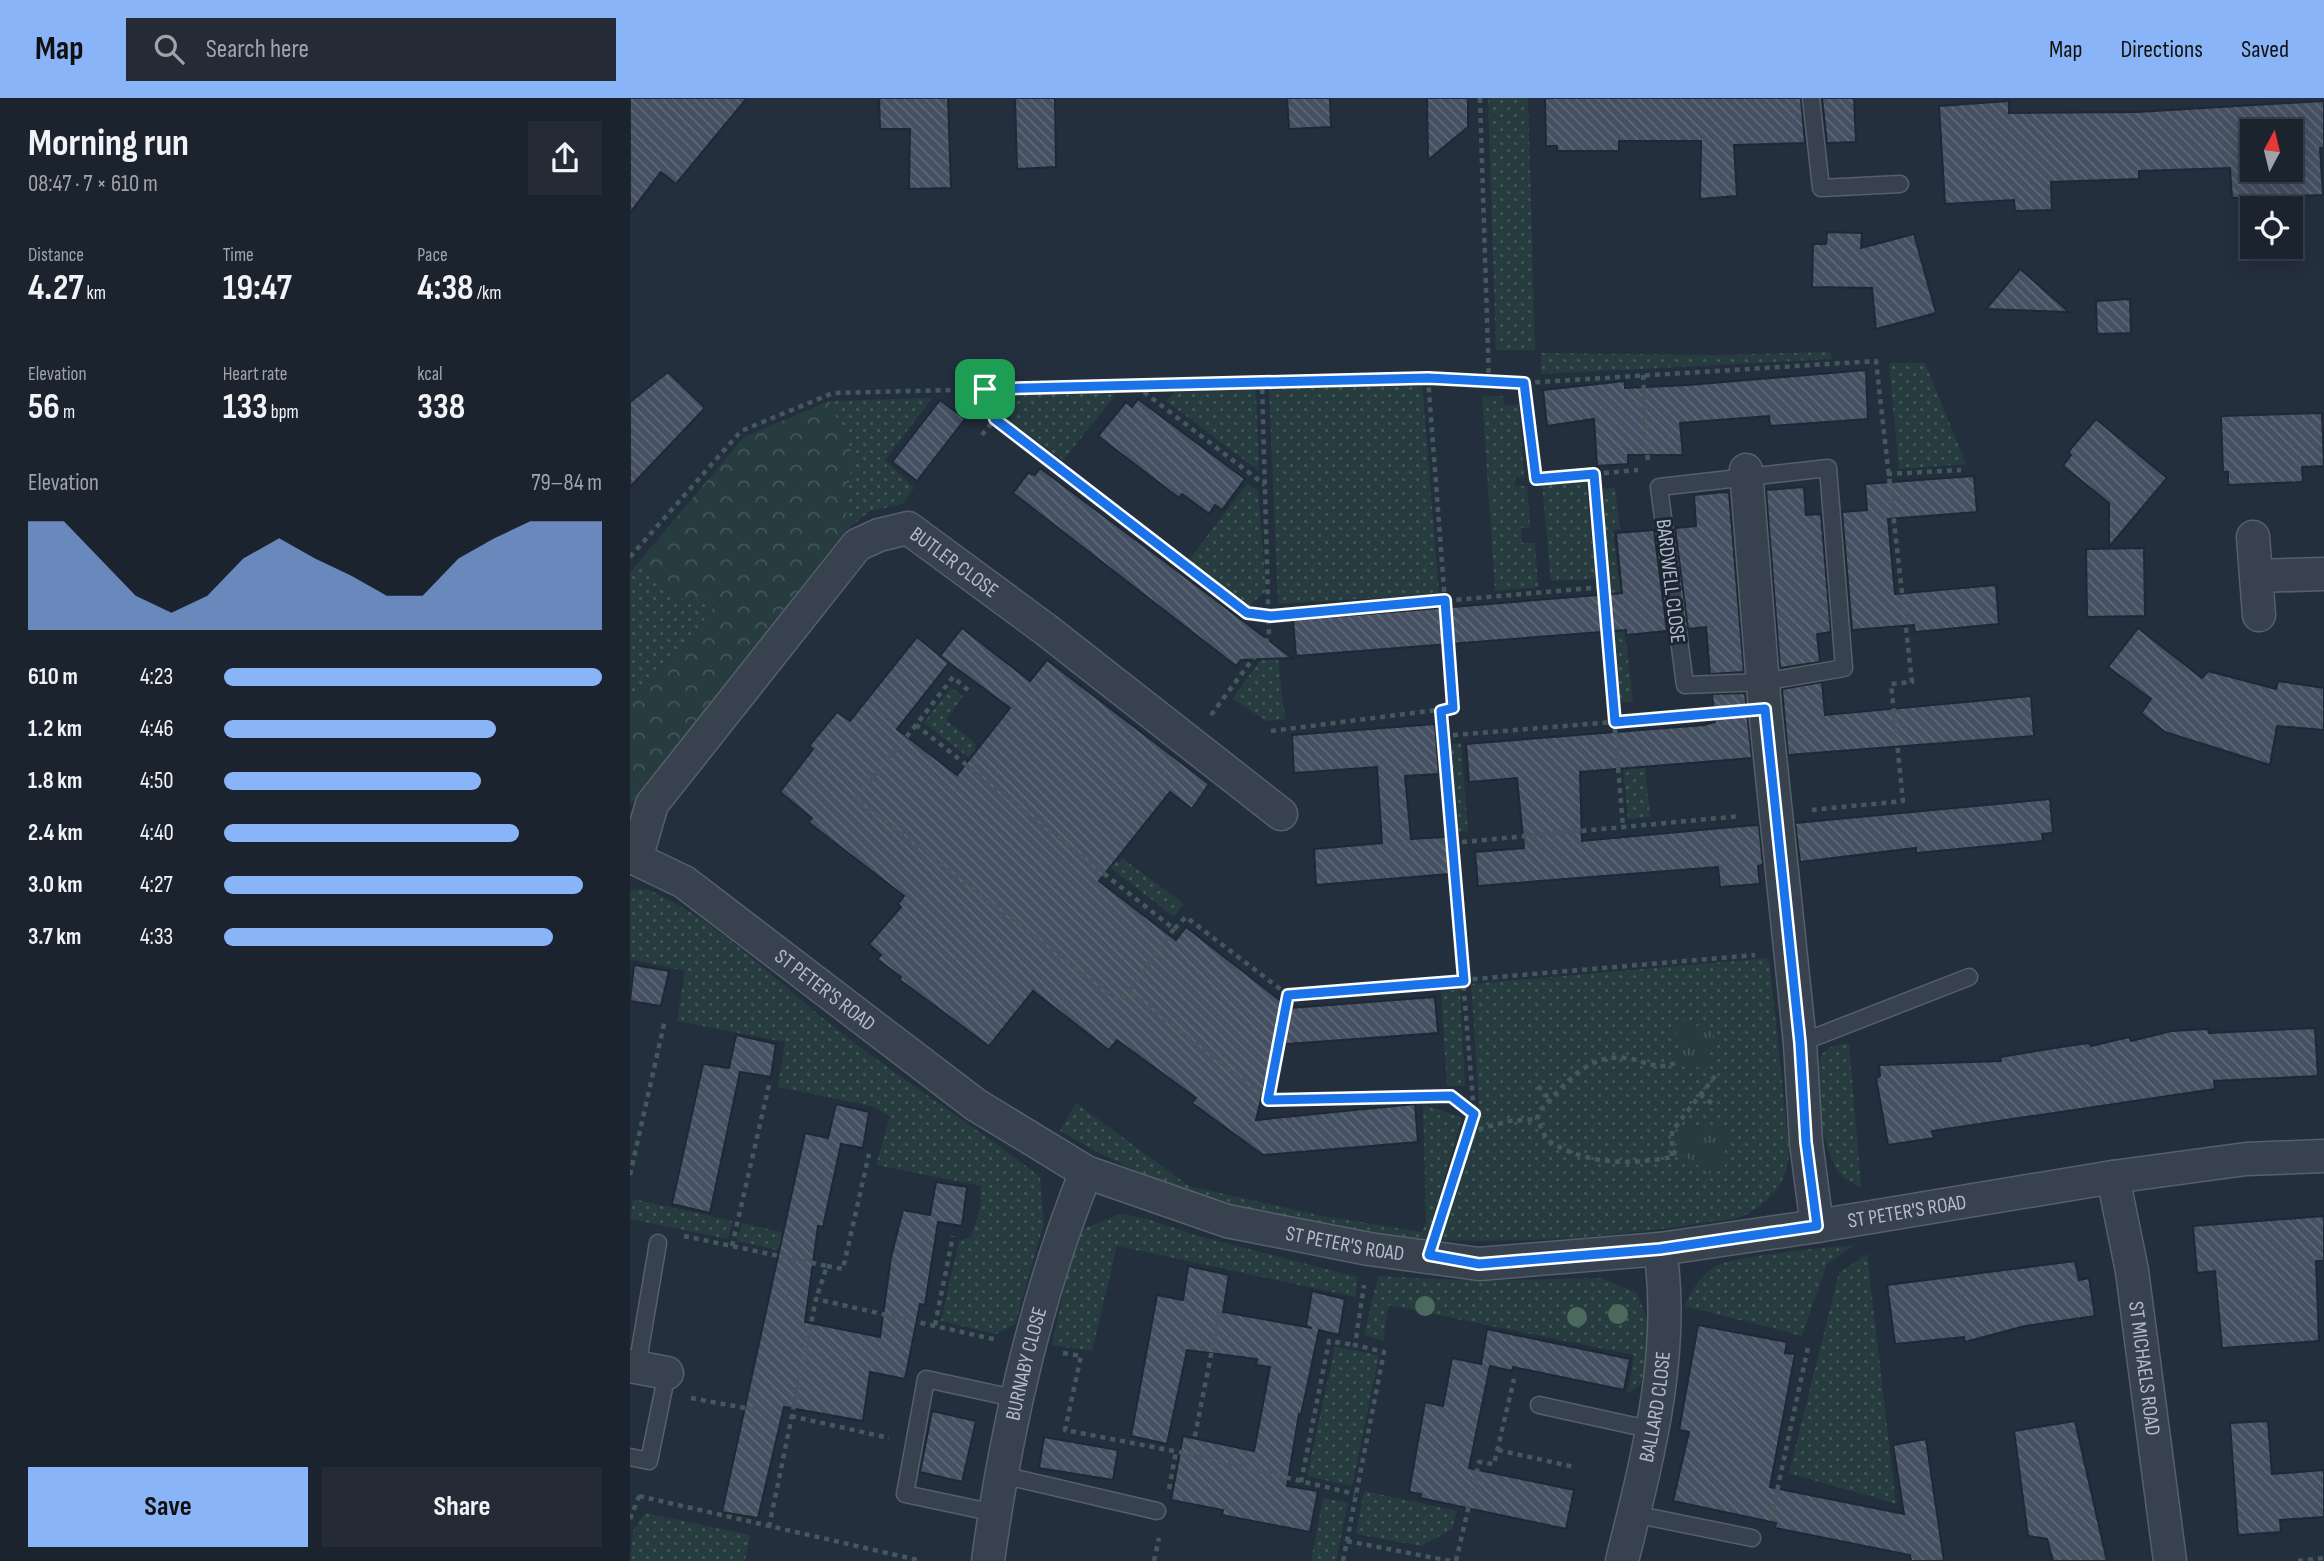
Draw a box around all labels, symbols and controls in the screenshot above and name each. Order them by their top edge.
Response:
search box [126,18,616,81]
text: Map [35,29,84,69]
icon: search [150,30,188,68]
text: Search here [206,34,309,65]
text: Map [2049,35,2082,64]
text: Directions [2120,35,2203,64]
text: Saved [2241,35,2289,64]
north arrow [2240,119,2303,182]
map controls [2240,119,2303,259]
text: Morning run [28,121,189,166]
button: share [528,121,602,195]
text: 08:47 · 7 × 610 m [28,170,158,198]
button: locate [2240,196,2303,259]
text: Distance [28,244,84,267]
text: Time [223,244,254,267]
text: Pace [417,244,448,267]
text: 4.27 [28,267,84,310]
text: 19:47 [223,267,292,310]
text: 4:38 [417,267,474,310]
text: km [84,282,106,305]
text: /km [474,282,501,305]
pin [955,359,1015,419]
text: Elevation [28,363,87,386]
text: Heart rate [223,363,288,386]
text: kcal [417,363,442,386]
icon: arrive [966,370,1004,408]
text: 56 [28,386,60,429]
text: 133 [223,386,268,429]
text: 338 [417,386,465,429]
text: m [60,401,75,424]
text: bpm [268,401,299,424]
text: Elevation [28,469,99,497]
text: 79–84 m [531,469,602,497]
street label: BARDWELL CLOSE [1650,518,1691,645]
street label: BUTLER CLOSE [905,522,1003,603]
text: 610 m [28,663,78,691]
text: 4:23 [140,663,173,691]
text: 1.2 km [28,715,82,743]
text: 4:46 [140,715,174,743]
text: 1.8 km [28,767,82,795]
text: 4:50 [140,767,173,795]
text: 2.4 km [28,819,83,847]
text: 4:40 [140,819,174,847]
text: 3.0 km [28,871,83,899]
text: 4:27 [140,871,173,899]
text: 3.7 km [28,923,81,951]
text: 4:33 [140,923,173,951]
street label: ST PETER'S ROAD [770,944,880,1037]
street label: ST PETER'S ROAD [1846,1189,1968,1234]
street label: ST PETER'S ROAD [1284,1221,1406,1267]
street label: ST MICHAELS ROAD [2123,1300,2165,1437]
street label: BURNABY CLOSE [1000,1304,1052,1423]
street label: BALLARD CLOSE [1634,1350,1676,1465]
button: Save [28,1467,308,1547]
button: Share [322,1467,602,1547]

